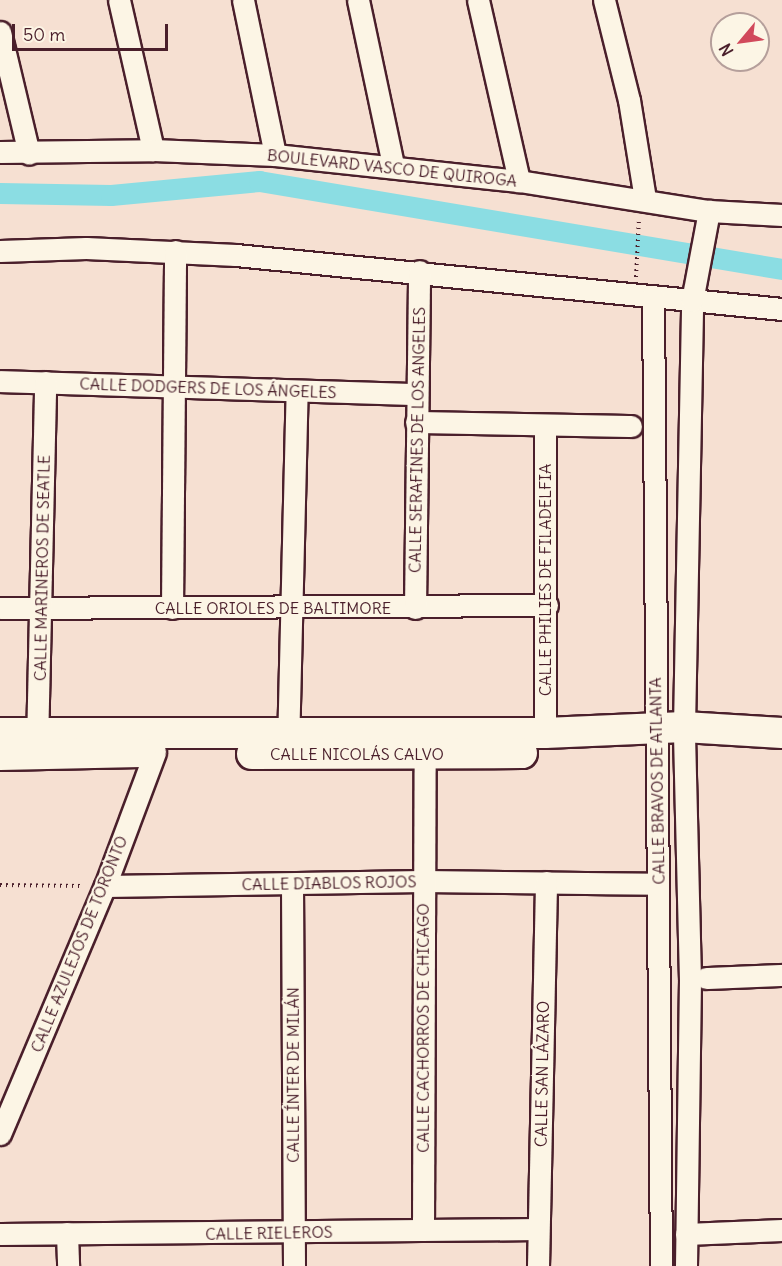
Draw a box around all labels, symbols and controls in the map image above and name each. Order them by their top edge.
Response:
scale bar [15,12,171,50]
north arrow [710,12,770,72]
text: 50 m [23,23,65,46]
text: N [715,40,737,59]
street label: BOULEVARD VASCO DE QUIROGA [266,145,518,191]
street label: CALLE SERAFINES DE LOS ANGELES [405,307,429,573]
street label: CALLE DODGERS DE LOS ÁNGELES [79,374,337,402]
street label: CALLE MARINEROS DE SEATLE [30,455,54,681]
street label: CALLE PHILIES DE FILADELFIA [535,464,555,696]
street label: CALLE ORIOLES DE BALTIMORE [155,598,391,618]
street label: CALLE BRAVOS DE ATLANTA [646,677,668,885]
street label: CALLE NICOLÁS CALVO [270,744,444,764]
street label: CALLE AZULEJOS DE TORONTO [27,833,131,1055]
street label: CALLE DIABLOS ROJOS [241,872,417,894]
street label: CALLE CACHORROS DE CHICAGO [413,903,433,1153]
street label: CALLE ÍNTER DE MILÁN [283,987,303,1163]
street label: CALLE SAN LÁZARO [531,1001,553,1147]
street label: CALLE RIELEROS [205,1222,333,1244]

